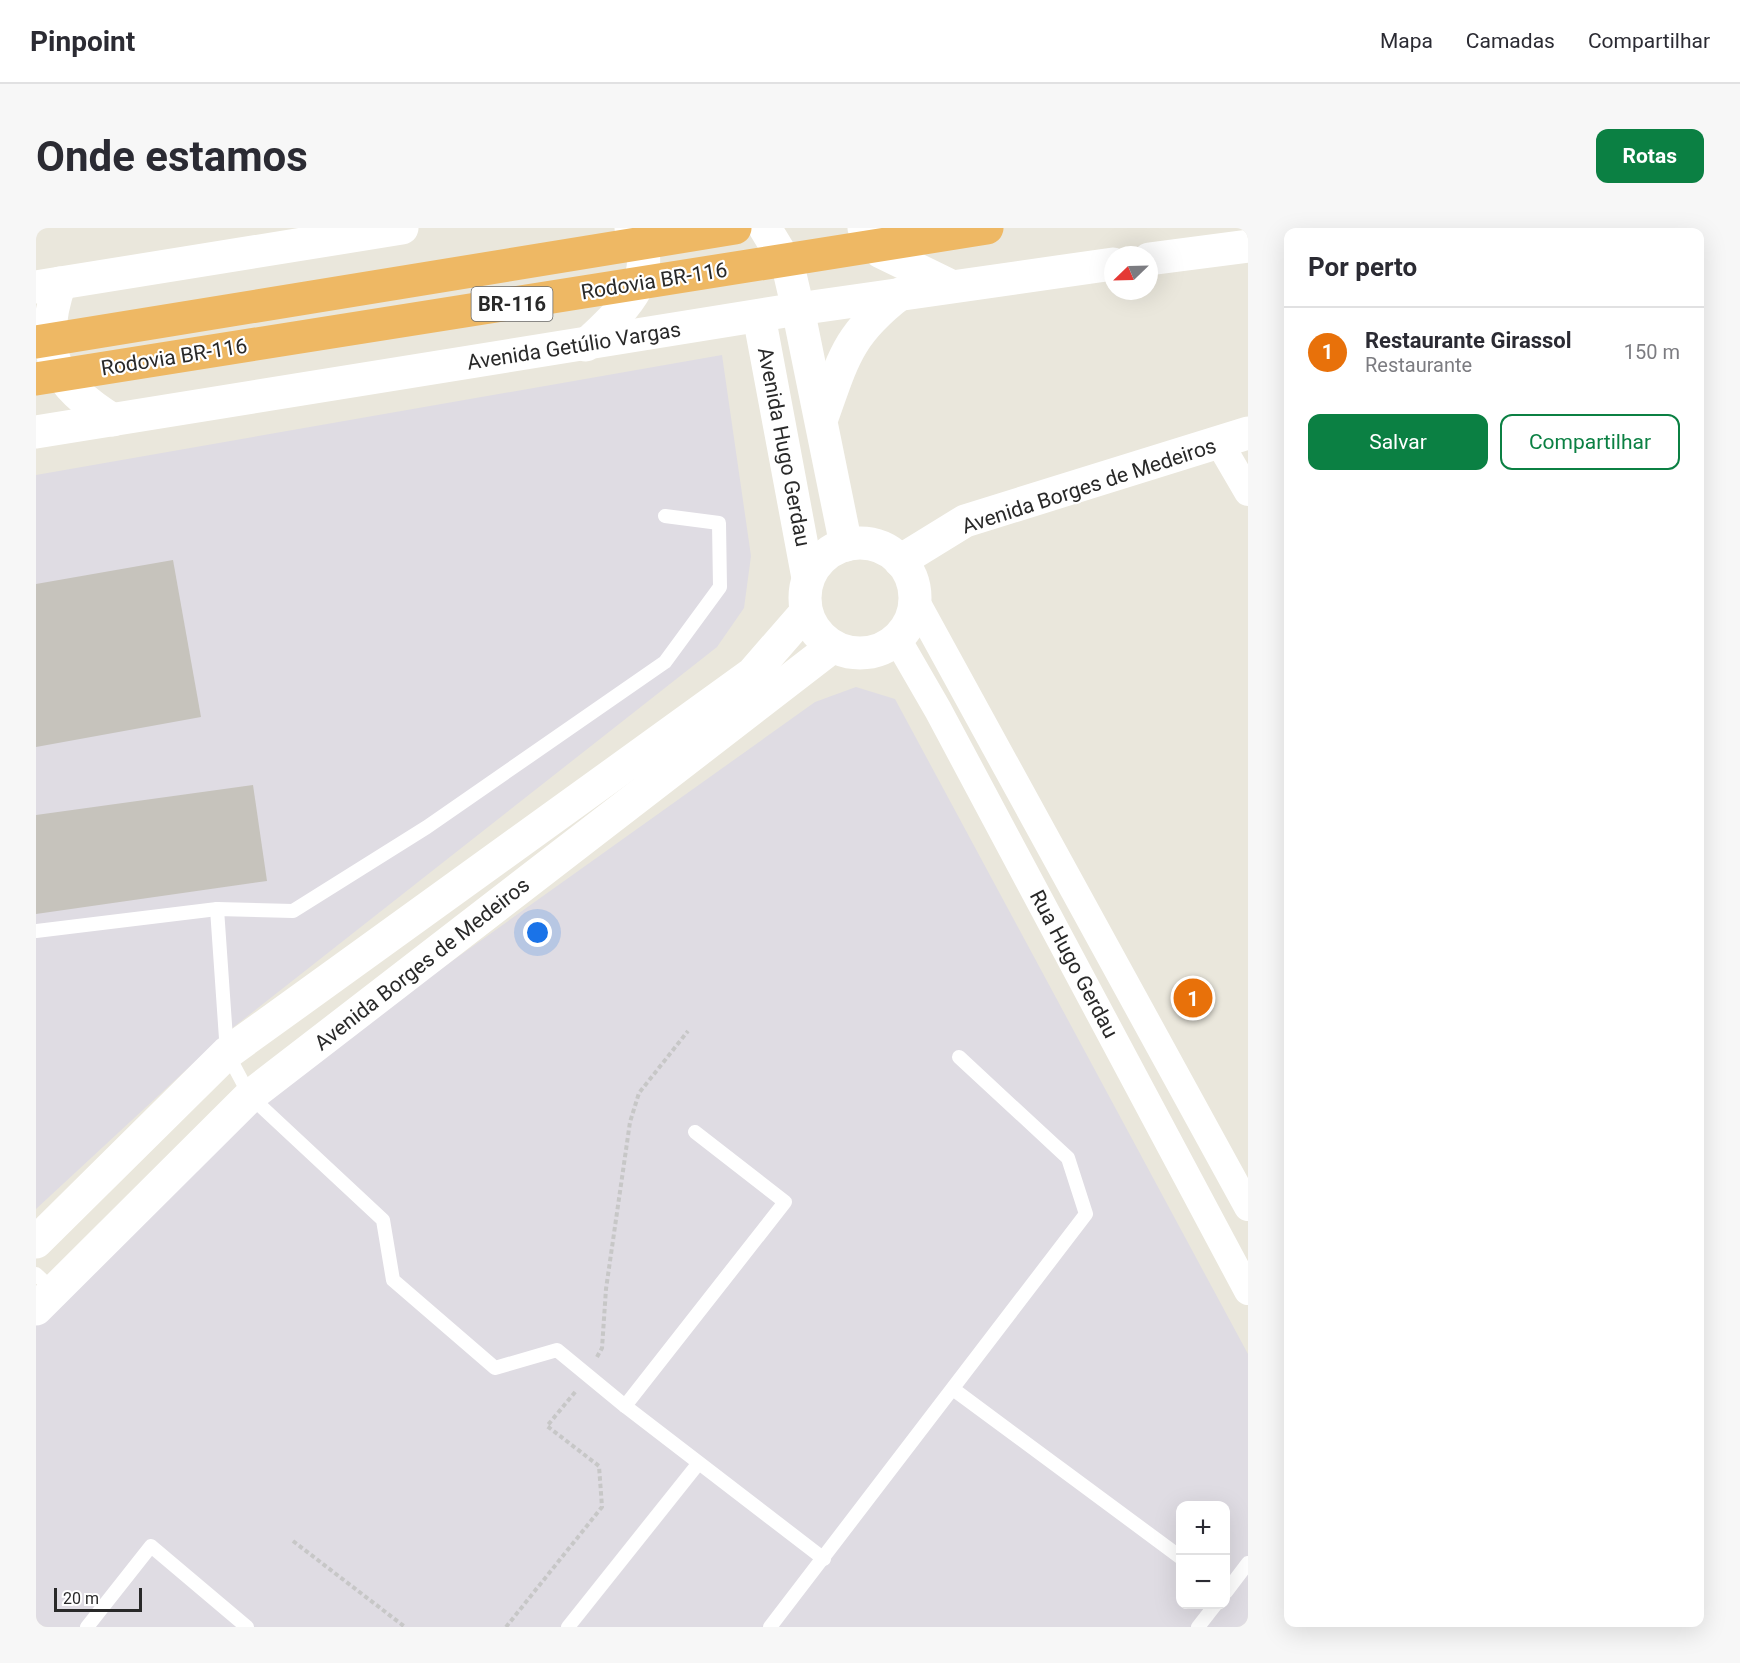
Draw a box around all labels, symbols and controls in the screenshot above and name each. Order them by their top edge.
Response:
text: Pinpoint [30,25,135,58]
text: Mapa [1380,29,1433,53]
text: Camadas [1466,29,1555,53]
text: Compartilhar [1588,29,1710,53]
button: Rotas [1596,129,1704,183]
text: Onde estamos [36,132,308,181]
north arrow [1104,246,1158,300]
text: Por perto [1308,252,1417,282]
street label: Rodovia BR-116 [579,258,729,304]
road number: BR-116 [472,287,552,321]
street label: Avenida Getúlio Vargas [465,317,683,375]
text: Restaurante Girassol [1365,328,1572,353]
street label: Rodovia BR-116 [99,334,249,380]
text: 1 [1322,340,1333,364]
text: 150 m [1624,340,1680,364]
street label: Avenida Hugo Gerdau [753,345,815,549]
text: Restaurante [1365,353,1472,377]
button: Salvar [1308,414,1488,470]
button: Compartilhar [1500,414,1680,470]
street label: Avenida Borges de Medeiros [959,433,1219,539]
street label: Avenida Borges de Medeiros [310,873,534,1055]
street label: Rua Hugo Gerdau [1025,886,1123,1042]
your location [523,918,552,947]
pin: 1 [1174,976,1212,1020]
map controls [1176,1501,1230,1609]
button: + [1176,1501,1230,1555]
button: − [1176,1555,1230,1609]
scale bar [54,1585,142,1612]
text: 20 m [63,1589,99,1608]

